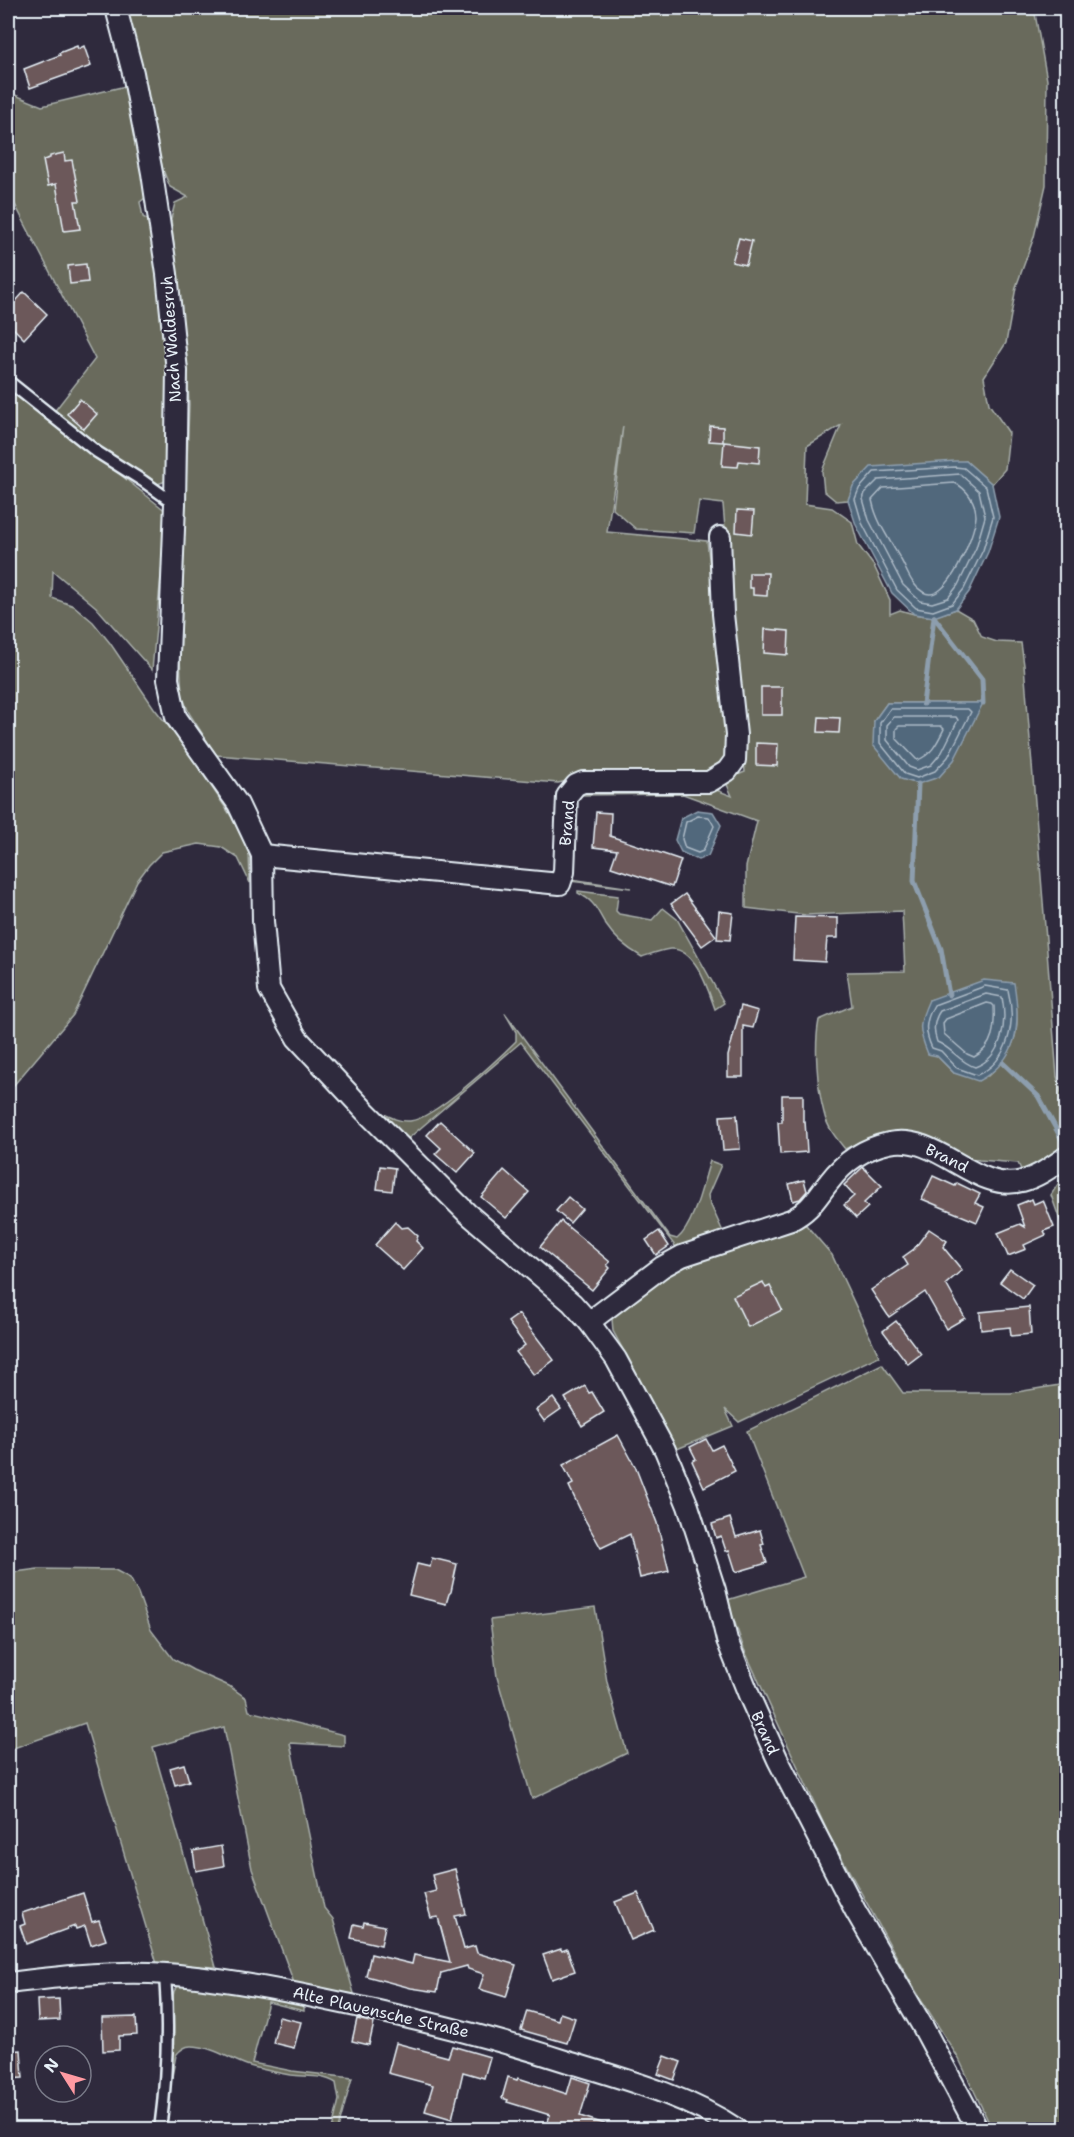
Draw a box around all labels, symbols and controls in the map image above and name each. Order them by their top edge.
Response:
street label: Nach Waldesruh [156,275,186,403]
street label: Brand [555,799,579,847]
street label: Brand [922,1139,972,1177]
street label: Brand [746,1708,784,1758]
street label: Alte Plauensche Straße [291,1982,471,2042]
north arrow [33,2044,93,2104]
text: N [39,2054,64,2077]

